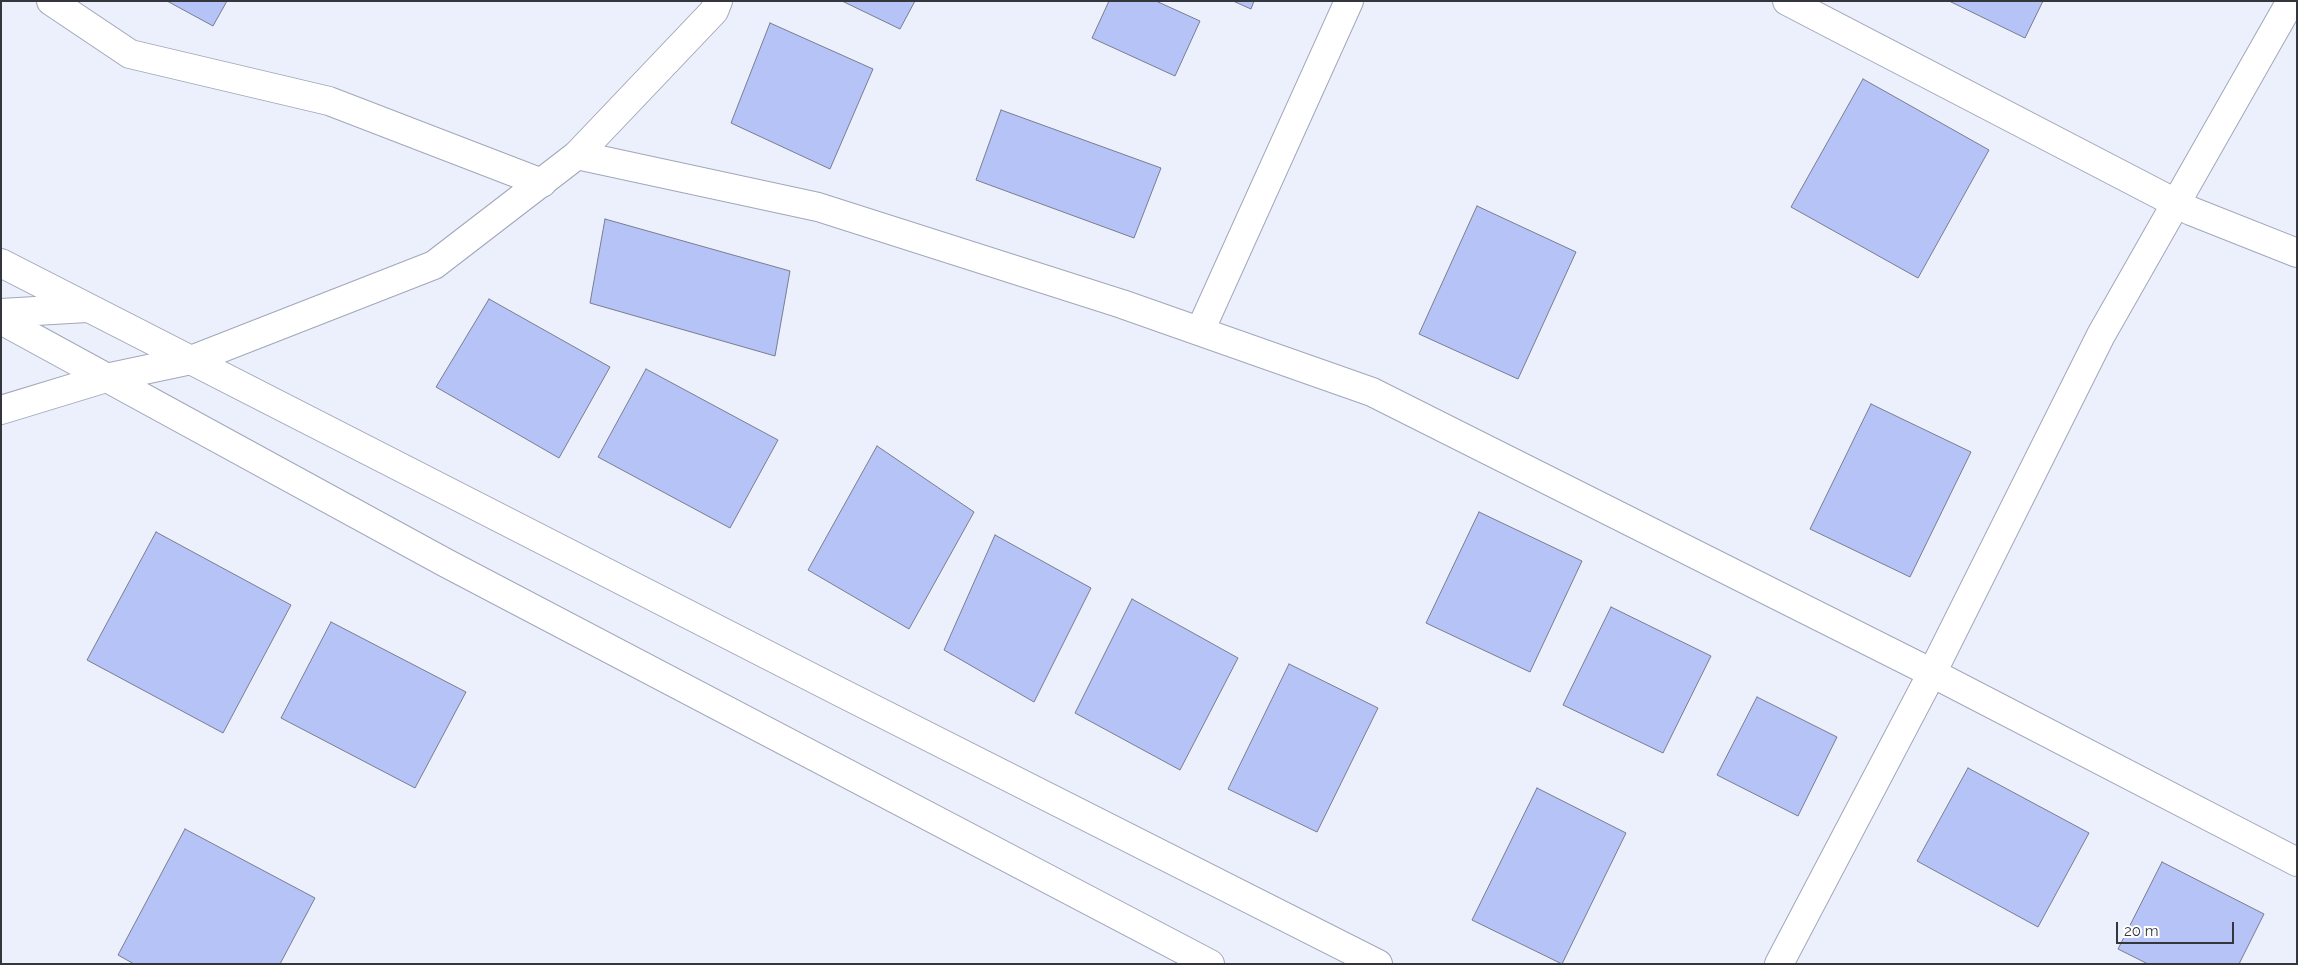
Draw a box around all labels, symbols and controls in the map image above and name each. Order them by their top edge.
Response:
scale bar [2118,912,2236,944]
text: 20 m [2124,922,2159,940]

